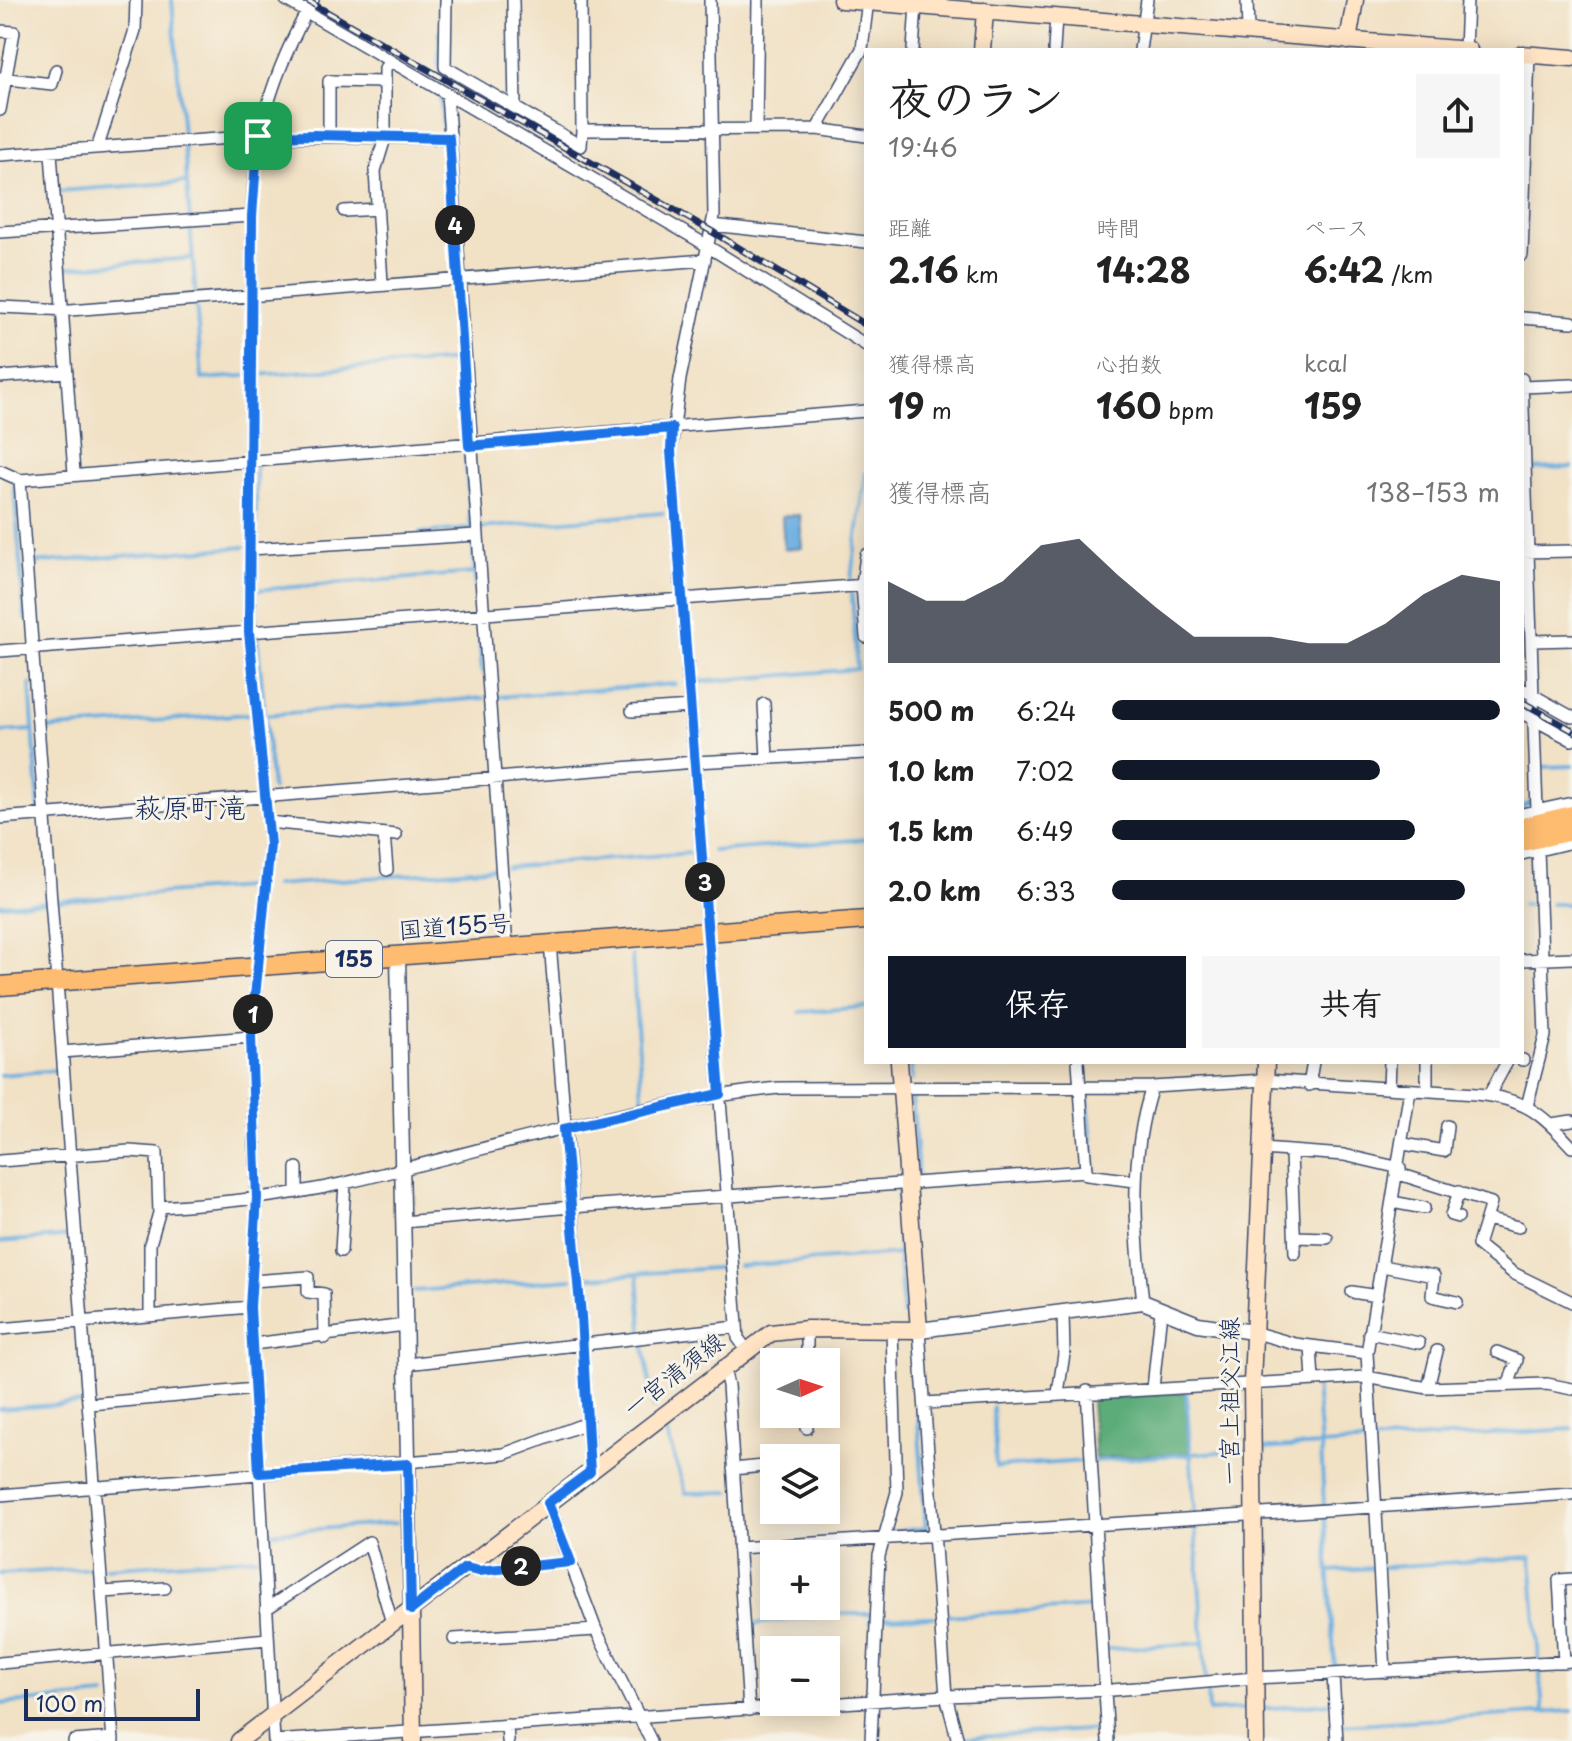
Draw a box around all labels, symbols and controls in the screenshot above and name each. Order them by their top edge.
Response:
text: 夜のラン [888,64,1064,130]
button: share [1416,74,1500,158]
pin [224,102,292,170]
icon: arrive [236,114,280,158]
text: 19:46 [888,127,958,166]
pin: 4 [435,205,475,245]
text: 4 [448,208,462,241]
text: 距離 [888,210,932,243]
text: 時間 [1096,210,1140,243]
text: ペース [1304,210,1369,243]
text: 2.16 [888,243,959,295]
text: 14:28 [1096,243,1191,295]
text: 6:42 [1304,243,1384,295]
text: km [959,257,999,290]
text: /km [1384,257,1433,290]
text: 獲得標高 [888,346,976,379]
text: 心拍数 [1096,346,1162,379]
text: kcal [1304,346,1348,379]
text: 19 [888,379,925,431]
text: 160 [1096,379,1161,431]
text: 159 [1304,379,1362,431]
text: m [925,393,952,426]
text: bpm [1161,393,1214,426]
text: 獲得標高 [888,472,992,511]
text: 138–153 m [1366,472,1500,511]
text: 500 m [888,691,974,730]
text: 6:24 [1016,691,1077,730]
text: 1.0 km [888,751,975,790]
text: 7:02 [1016,751,1074,790]
district label: 萩原町滝 [134,785,246,828]
text: 1.5 km [888,811,974,850]
text: 6:49 [1016,811,1074,850]
pin: 3 [685,862,725,902]
text: 3 [698,865,712,898]
text: 2.0 km [888,871,981,910]
text: 6:33 [1016,871,1076,910]
street label: 国道155号 [397,903,513,947]
road number: 155 [326,941,382,977]
button: 保存 [888,956,1186,1048]
button: 共有 [1202,956,1500,1048]
pin: 1 [233,994,273,1034]
text: 1 [248,997,258,1030]
street label: 一宮上祖父江線 [1210,1317,1246,1485]
street label: 一宮清須線 [614,1322,731,1425]
north arrow [760,1348,840,1428]
map controls [760,1348,840,1716]
button: layers [760,1444,840,1524]
button: + [760,1540,840,1620]
pin: 2 [501,1546,541,1586]
text: 2 [513,1549,529,1582]
button: − [760,1636,840,1716]
scale bar [24,1685,200,1721]
text: 100 m [36,1686,103,1719]

